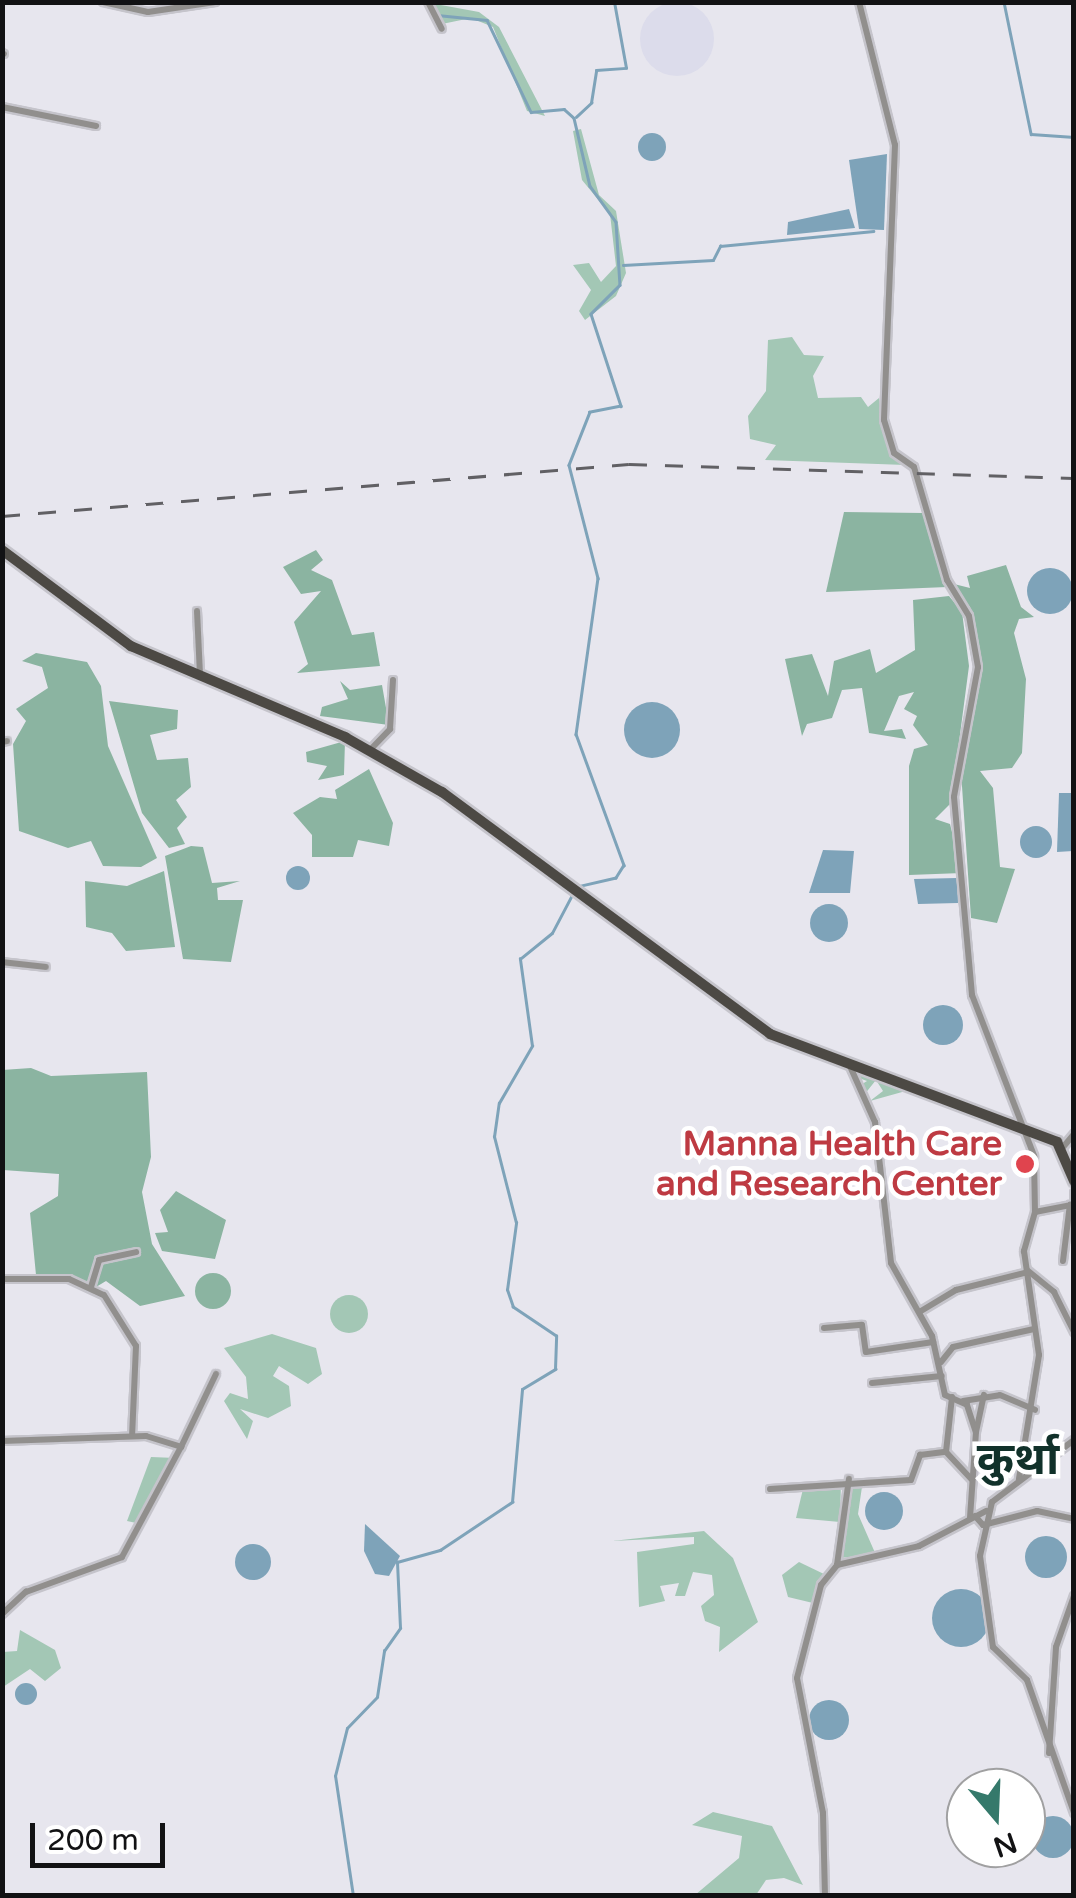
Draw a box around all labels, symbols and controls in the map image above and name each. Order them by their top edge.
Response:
place label: Manna Health Care and Research Center [656,1123,1002,1205]
marker: Manna Health Care and Research Center [1012,1151,1038,1177]
district label: कुर्था [977,1434,1059,1488]
north arrow [946,1768,1046,1868]
scale bar [35,1803,170,1865]
text: 200 m [47,1822,139,1859]
text: N [989,1825,1021,1864]

